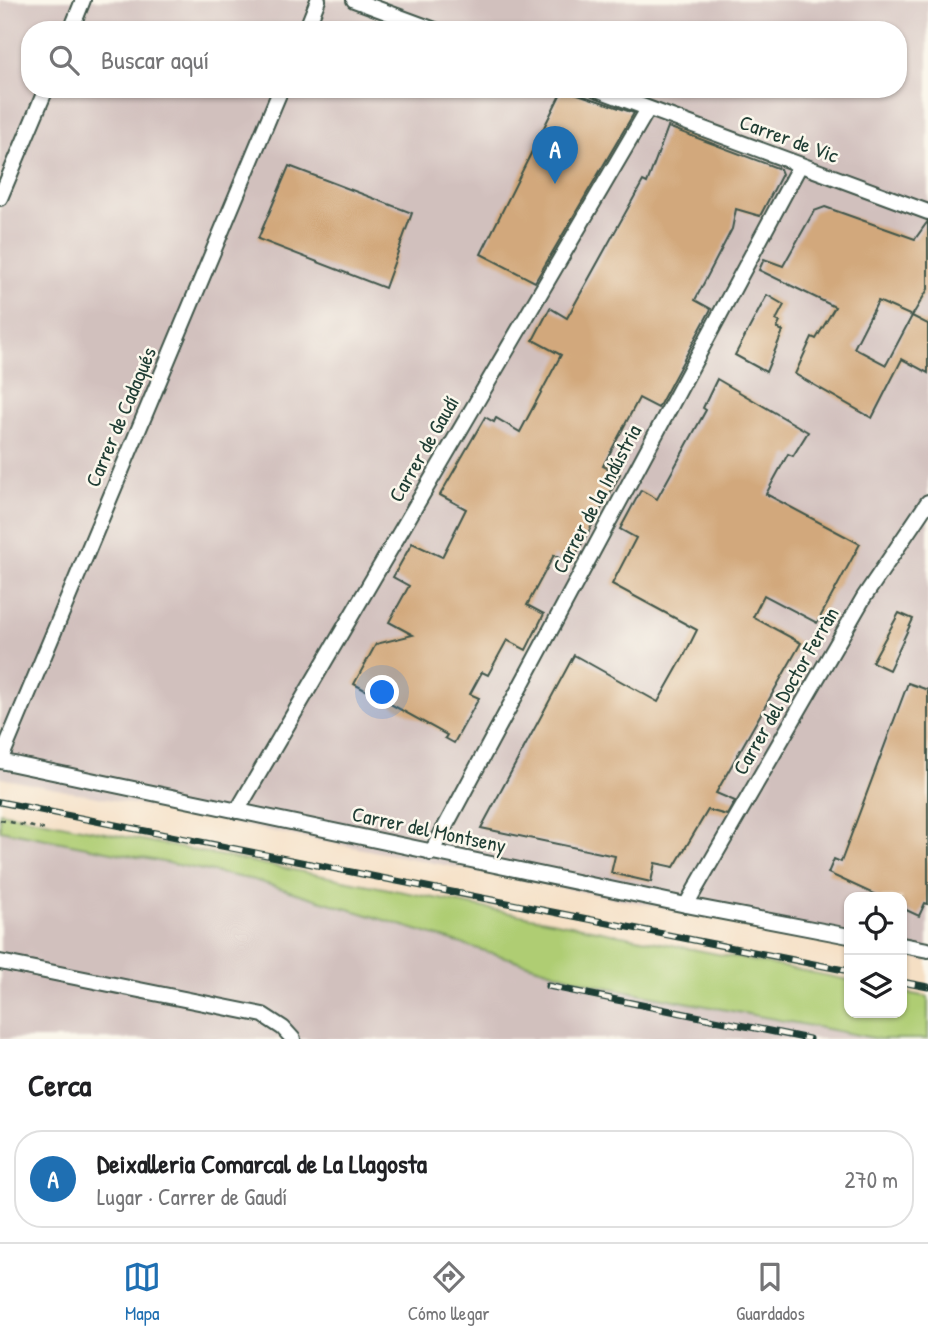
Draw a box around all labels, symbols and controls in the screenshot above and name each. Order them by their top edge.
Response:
search box [21,21,907,98]
icon: search [45,41,83,79]
text: Buscar aquí [101,42,209,77]
street label: Carrer de Vic [736,107,843,170]
pin: A [532,126,578,184]
street label: Carrer de Cadaqués [78,342,163,491]
street label: Carrer de Gaudí [381,390,466,507]
street label: Carrer de la Indústria [545,419,648,578]
street label: Carrer del Doctor Ferràn [726,601,845,780]
your location [365,675,399,709]
street label: Carrer del Montseny [349,799,509,860]
map controls [844,892,907,1018]
button: locate [844,892,907,955]
button: layers [844,955,907,1018]
text: Cerca [28,1065,91,1105]
text: Deixalleria Comarcal de La Llagosta [97,1146,427,1181]
text: A [47,1164,59,1195]
text: 270 m [845,1164,898,1195]
text: Lugar · Carrer de Gaudí [97,1181,287,1212]
tab: Mapa [123,1258,161,1326]
tab: Cómo llegar [408,1258,490,1326]
tab: Guardados [736,1258,805,1326]

